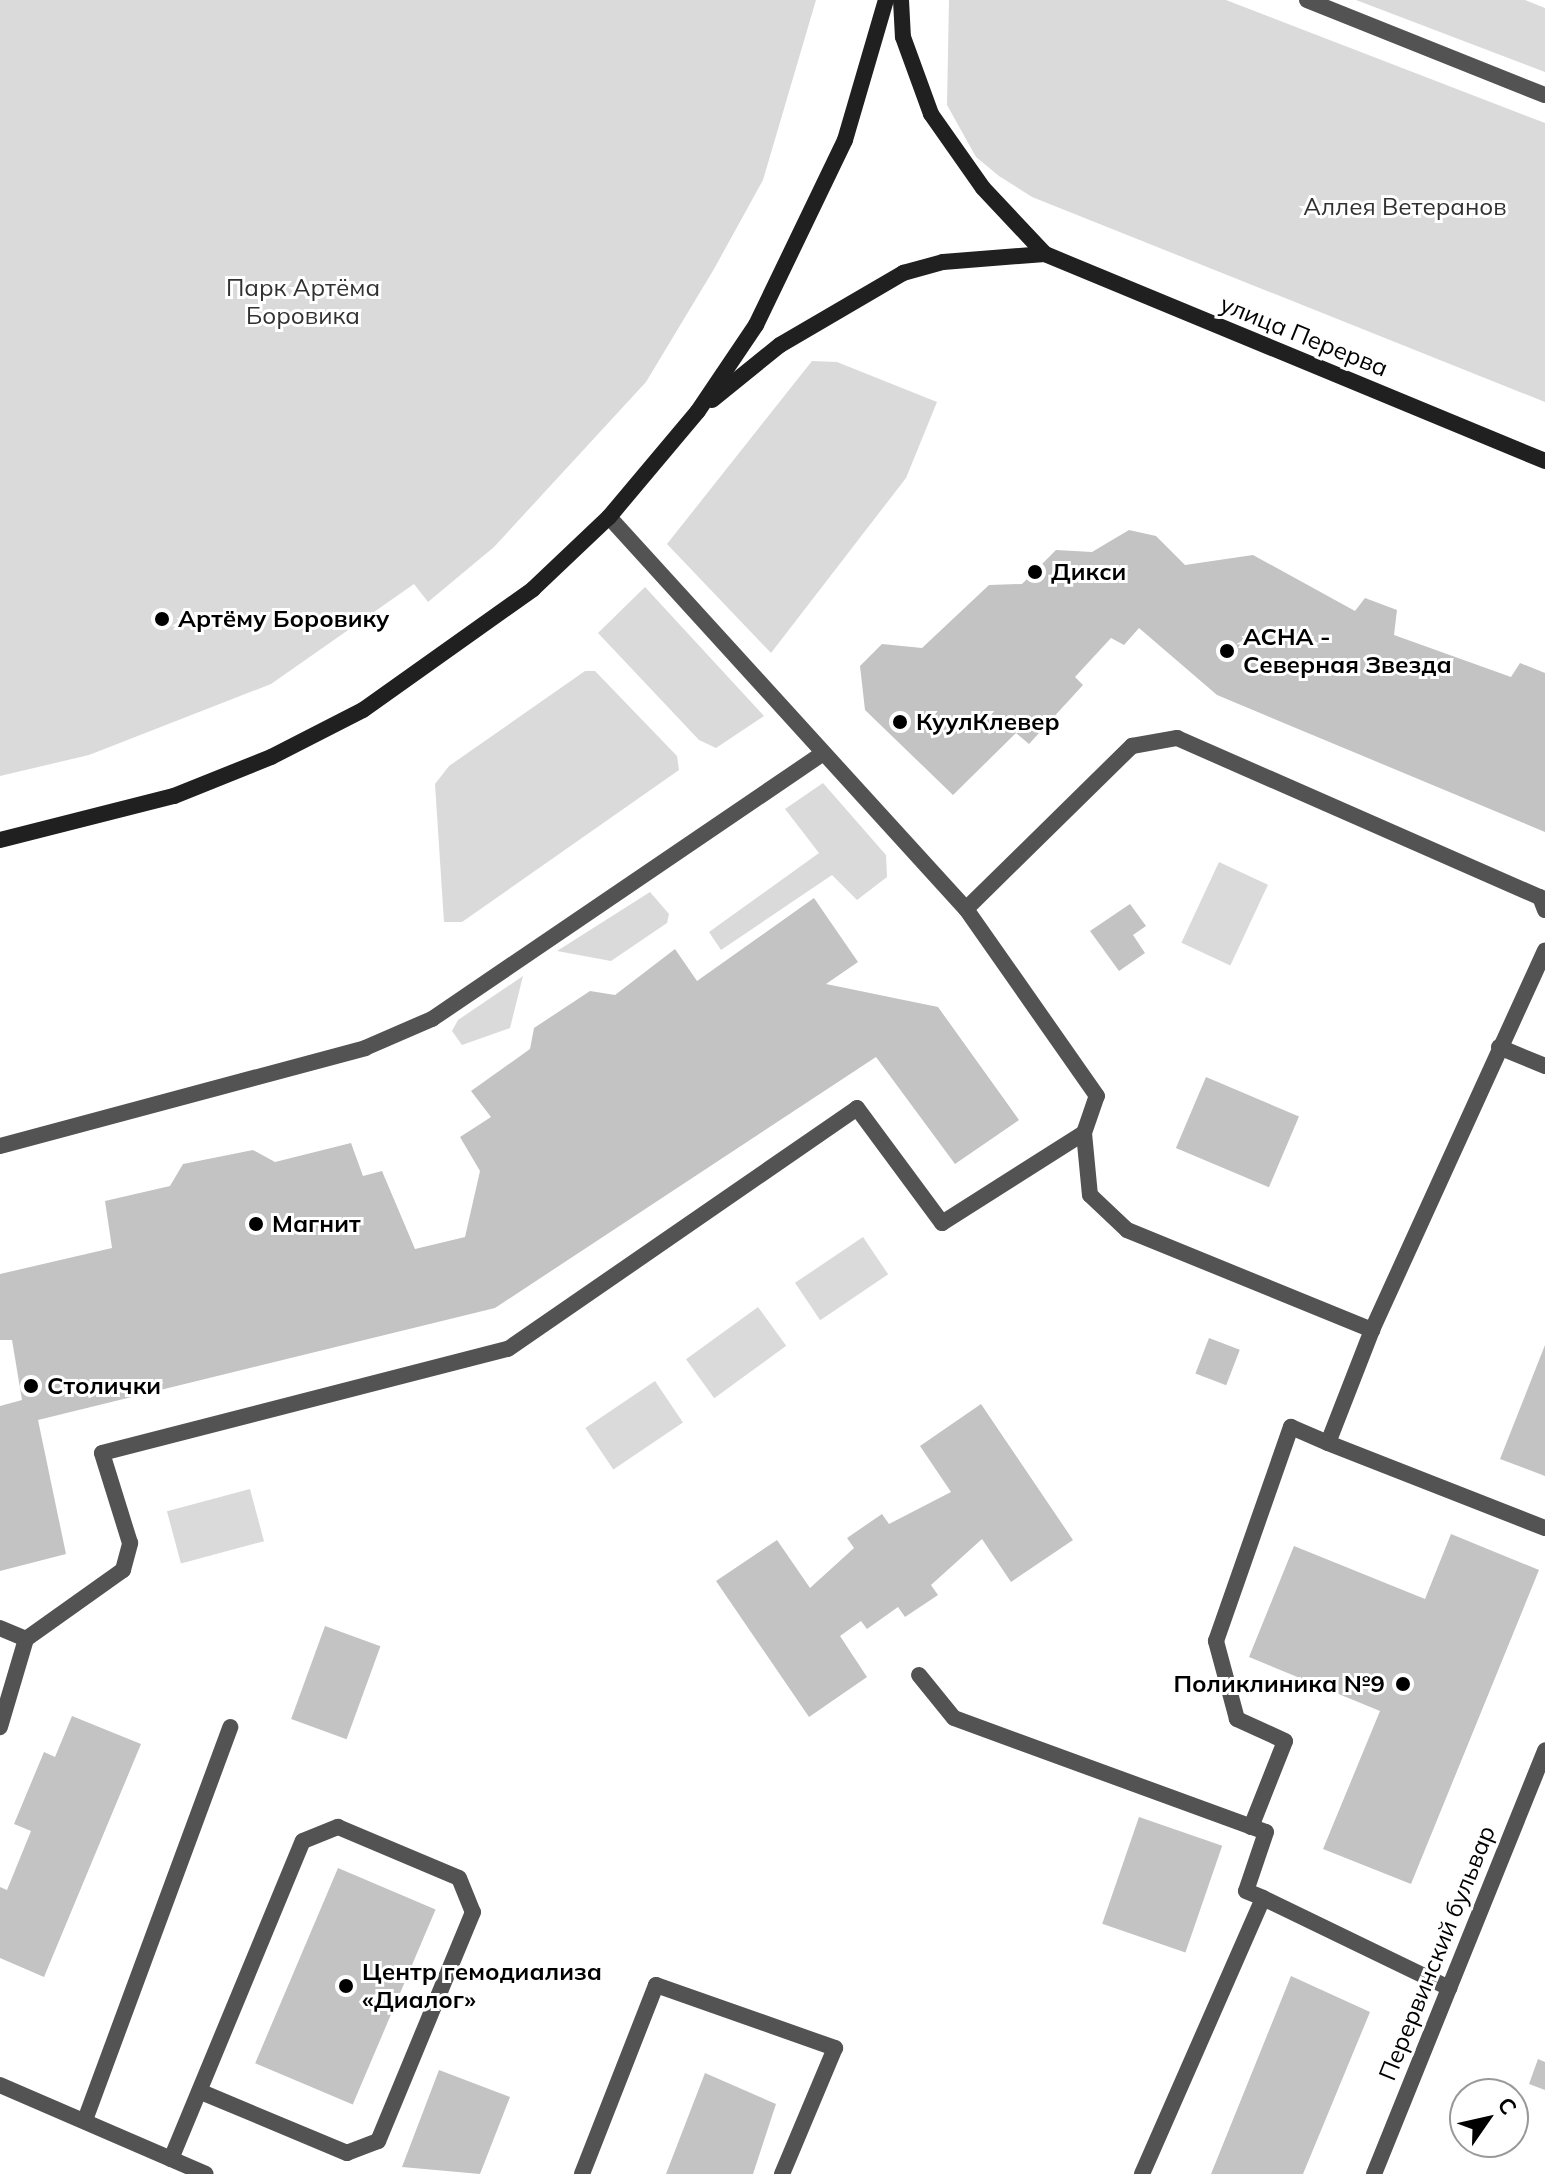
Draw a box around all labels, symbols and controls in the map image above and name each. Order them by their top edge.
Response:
park label: Аллея Ветеранов [1303,193,1507,221]
park label: Парк Артёма Боровика [226,274,380,330]
street label: улица Перерва [1216,289,1392,383]
place label: Дикси [1051,558,1126,586]
marker: Дикси [1026,563,1044,581]
place label: Артёму Боровику [178,605,389,633]
marker: Артёму Боровику [153,610,171,628]
place label: АСНА - Северная Звезда [1243,623,1452,679]
marker: АСНА - Северная Звезда [1218,642,1236,660]
place label: КуулКлевер [916,708,1060,736]
marker: КуулКлевер [891,713,909,731]
place label: Магнит [272,1210,361,1238]
marker: Магнит [247,1215,265,1233]
place label: Столички [47,1372,161,1400]
marker: Столички [22,1377,40,1395]
place label: Поликлиника №9 [1173,1670,1385,1698]
marker: Поликлиника №9 [1392,1673,1414,1695]
street label: Перервинский бульвар [1373,1821,1501,2085]
place label: Центр гемодиализа «Диалог» [362,1958,602,2014]
marker: Центр гемодиализа «Диалог» [337,1977,355,1995]
north arrow [1449,2078,1529,2158]
text: С [1491,2092,1523,2120]

